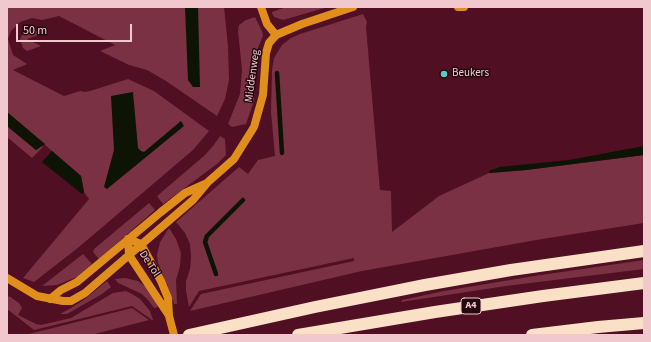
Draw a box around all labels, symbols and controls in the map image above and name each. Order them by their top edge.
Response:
scale bar [18,16,134,42]
text: 50 m [23,22,47,39]
street label: Middenweg [243,49,263,103]
place label: Beukers [452,67,489,81]
marker: Beukers [439,69,449,79]
street label: De Tol [136,249,162,279]
road number: A4 [461,298,481,314]

